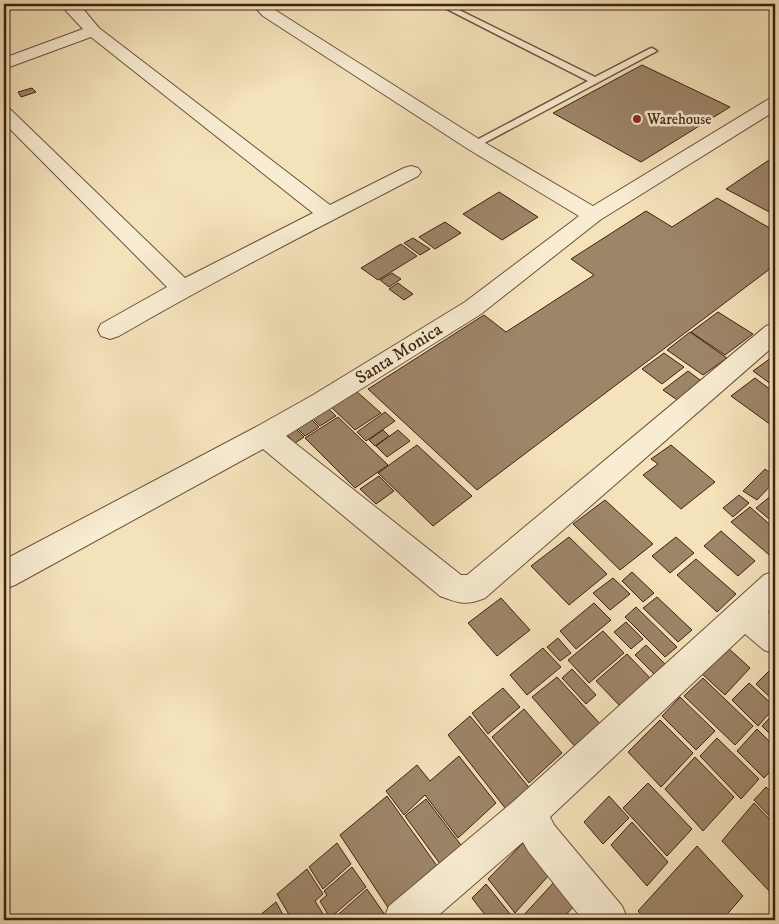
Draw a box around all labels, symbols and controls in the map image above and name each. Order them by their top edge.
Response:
place label: Warehouse [646,110,712,129]
marker: Warehouse [631,113,643,125]
street label: Santa Monica [352,319,447,389]

